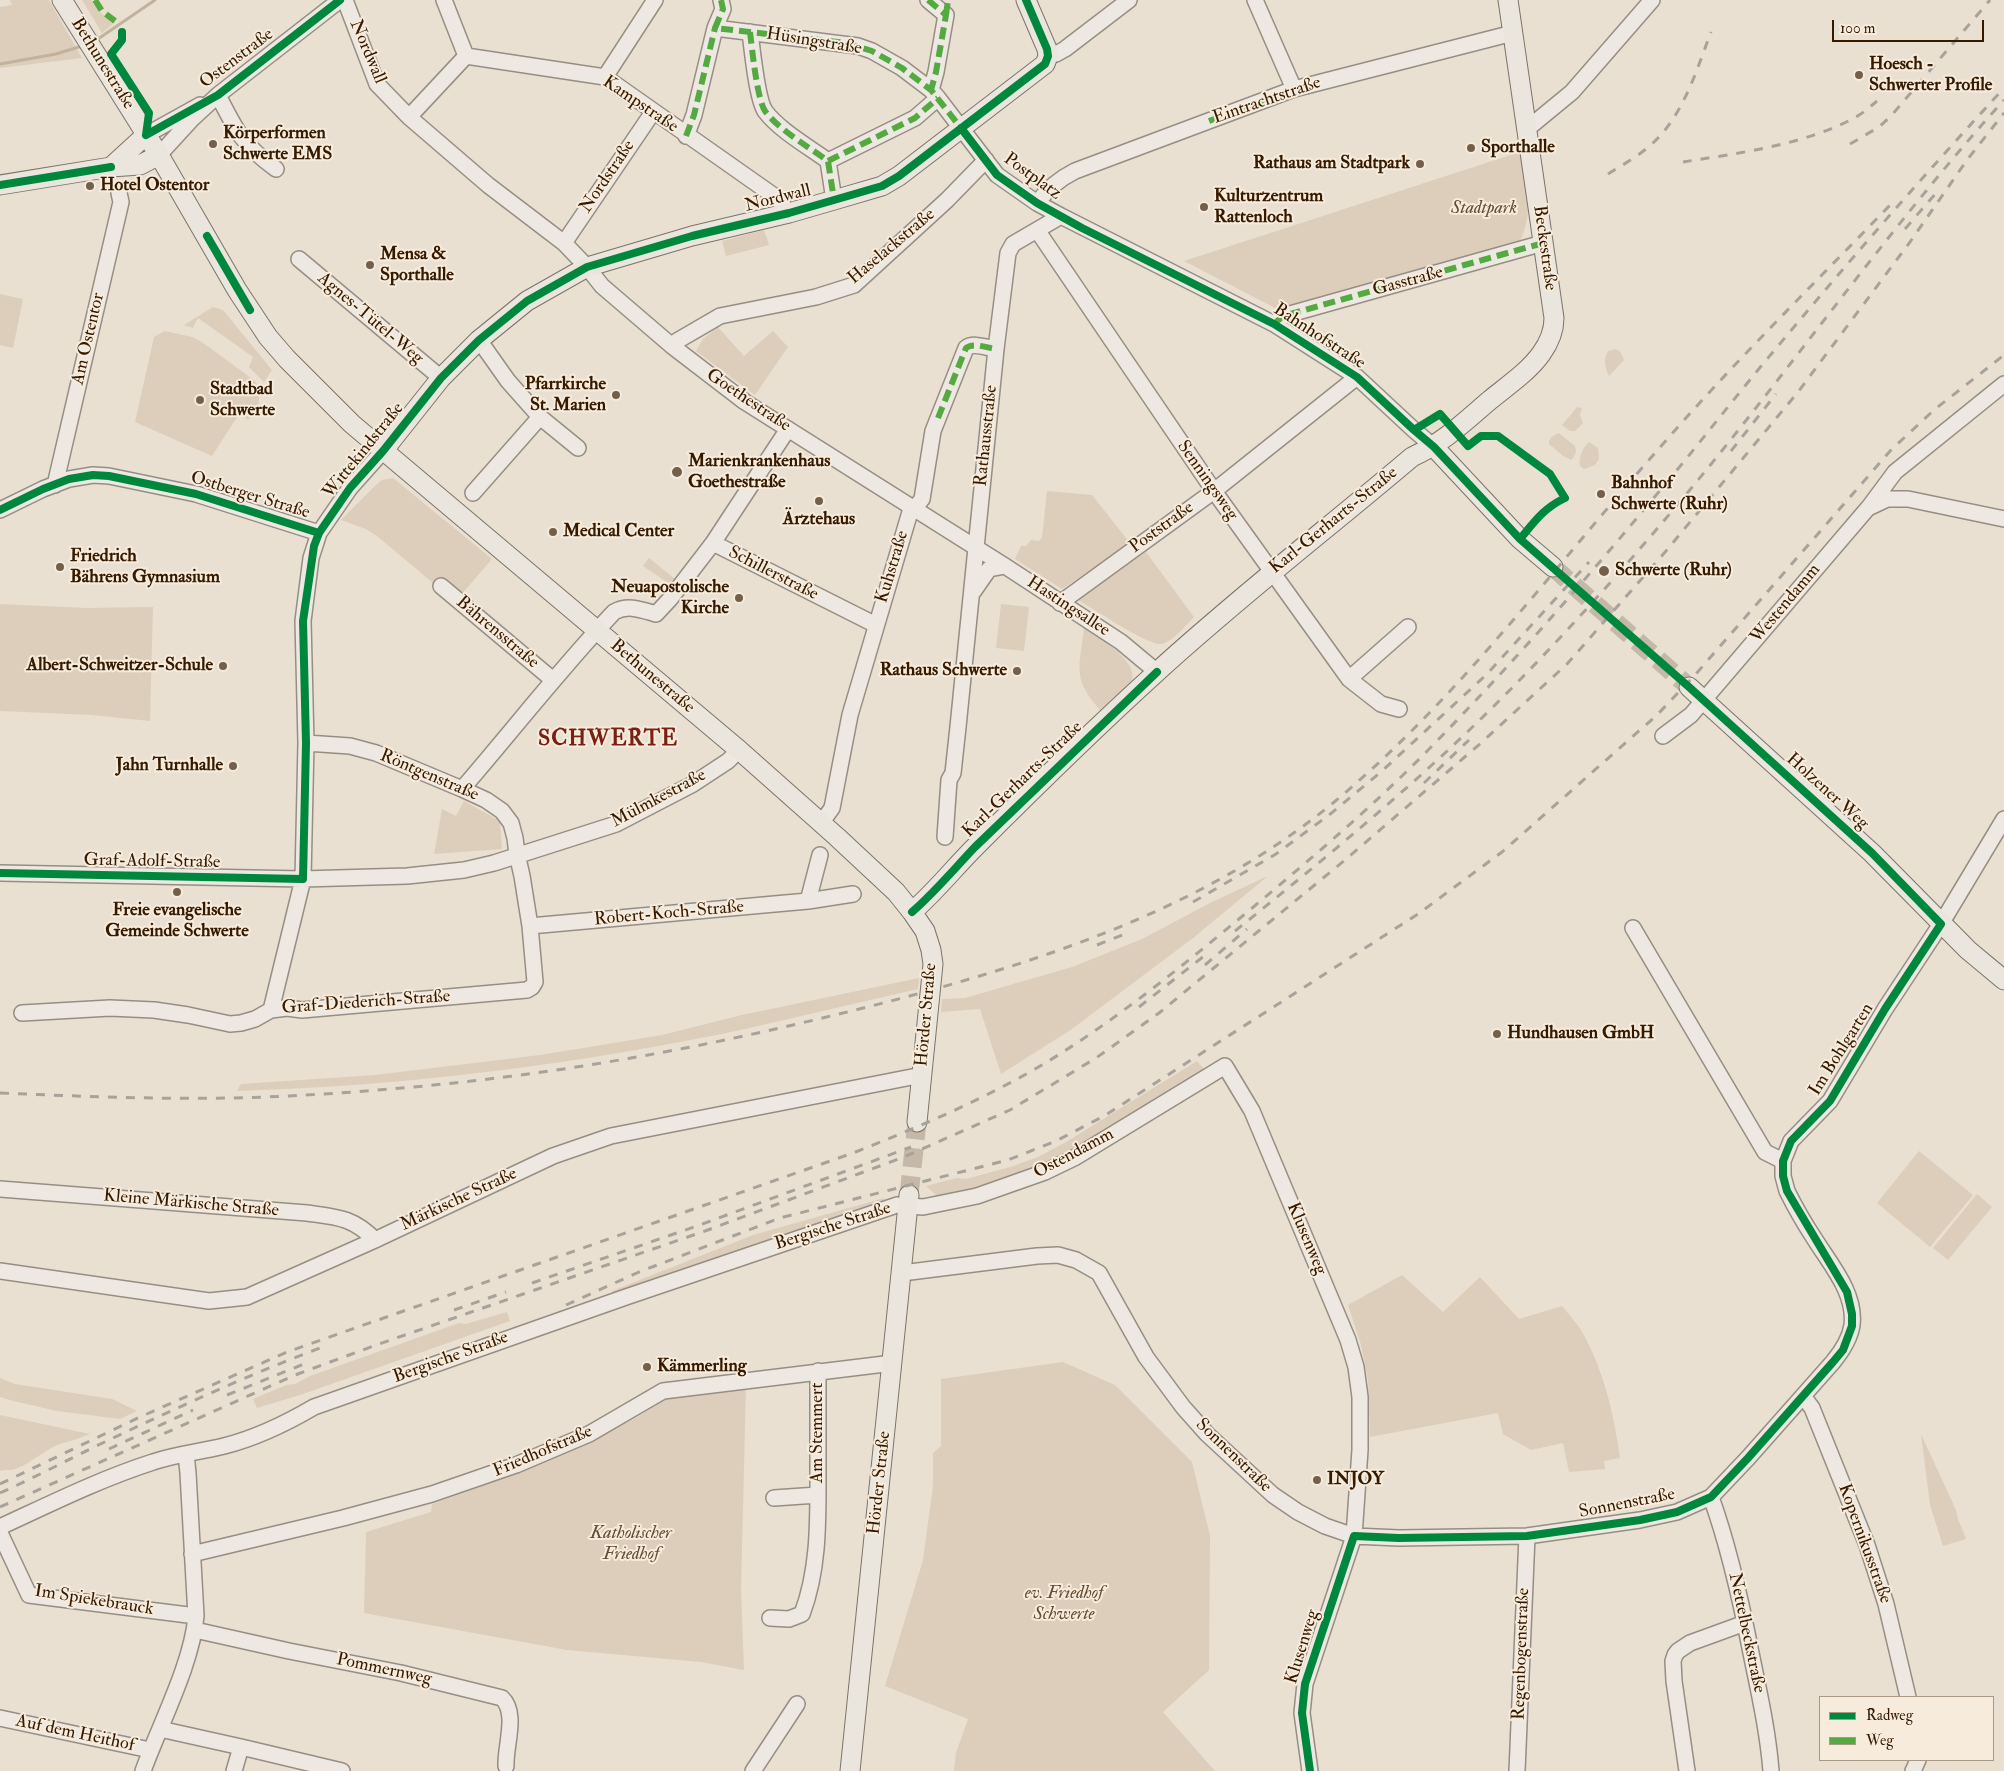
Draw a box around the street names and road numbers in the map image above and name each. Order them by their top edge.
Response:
street label: Bethunestraße [65,14,139,114]
street label: Nordwall [344,17,390,87]
street label: Ostenstraße [196,24,278,94]
street label: Hüsingstraße [765,24,863,60]
street label: Kampstraße [598,72,682,138]
street label: Eintrachtstraße [1210,72,1324,130]
street label: Nordstraße [576,136,640,218]
street label: Postplatz [999,149,1065,205]
street label: Nordwall [743,180,813,218]
street label: Haselackstraße [844,204,940,290]
street label: Beckestraße [1527,204,1561,292]
street label: Gasstraße [1370,262,1446,302]
street label: Agnes-Tütel-Weg [313,268,427,370]
street label: Am Ostentor [68,291,110,387]
street label: Bahnhofstraße [1269,299,1369,375]
street label: Goethestraße [702,365,794,437]
street label: Rathausstraße [971,384,1003,488]
street label: Wittekindstraße [319,399,409,503]
street label: Senningsweg [1172,437,1242,525]
street label: Karl-Gerharts-Straße [1266,463,1402,579]
street label: Ostberger Straße [188,468,312,524]
street label: Poststraße [1126,498,1198,558]
street label: Kuhstraße [872,528,914,606]
street label: Schillerstraße [724,542,822,606]
street label: Westendamm [1746,560,1826,648]
street label: Hastingsallee [1022,572,1114,642]
street label: Bährensstraße [451,592,543,674]
street label: Bethunestraße [605,635,699,719]
street label: Karl-Gerharts-Straße [959,717,1087,843]
street label: Röntgenstraße [376,745,482,807]
street label: Holzener Weg [1781,749,1873,835]
street label: Mülmkestraße [608,765,710,833]
street label: Graf-Adolf-Straße [83,850,221,874]
street label: Robert-Koch-Straße [593,897,745,931]
street label: Hörder Straße [912,962,942,1068]
street label: Graf-Diederich-Straße [281,986,451,1020]
street label: Im Bohlgarten [1805,1000,1879,1100]
street label: Ostendamm [1030,1124,1118,1184]
street label: Märkische Straße [397,1164,521,1236]
street label: Kleine Märkische Straße [102,1186,280,1222]
street label: Bergische Straße [772,1198,894,1256]
street label: Klusenweg [1281,1200,1331,1278]
street label: Bergische Straße [390,1327,512,1389]
street label: Am Stemmert [807,1383,829,1483]
street label: Sonnenstraße [1190,1414,1276,1498]
street label: Friedhofstraße [490,1421,596,1483]
street label: Hörder Straße [864,1430,896,1536]
street label: Kopernikusstraße [1832,1481,1896,1607]
street label: Sonnenstraße [1577,1484,1677,1524]
street label: Nettelbeckstraße [1723,1571,1769,1695]
street label: Im Spiekebrauck [33,1581,155,1621]
street label: Regenbogenstraße [1509,1587,1535,1721]
street label: Klusenweg [1281,1607,1325,1687]
street label: Pommernweg [334,1649,434,1691]
street label: Auf dem Heithof [14,1711,136,1757]

